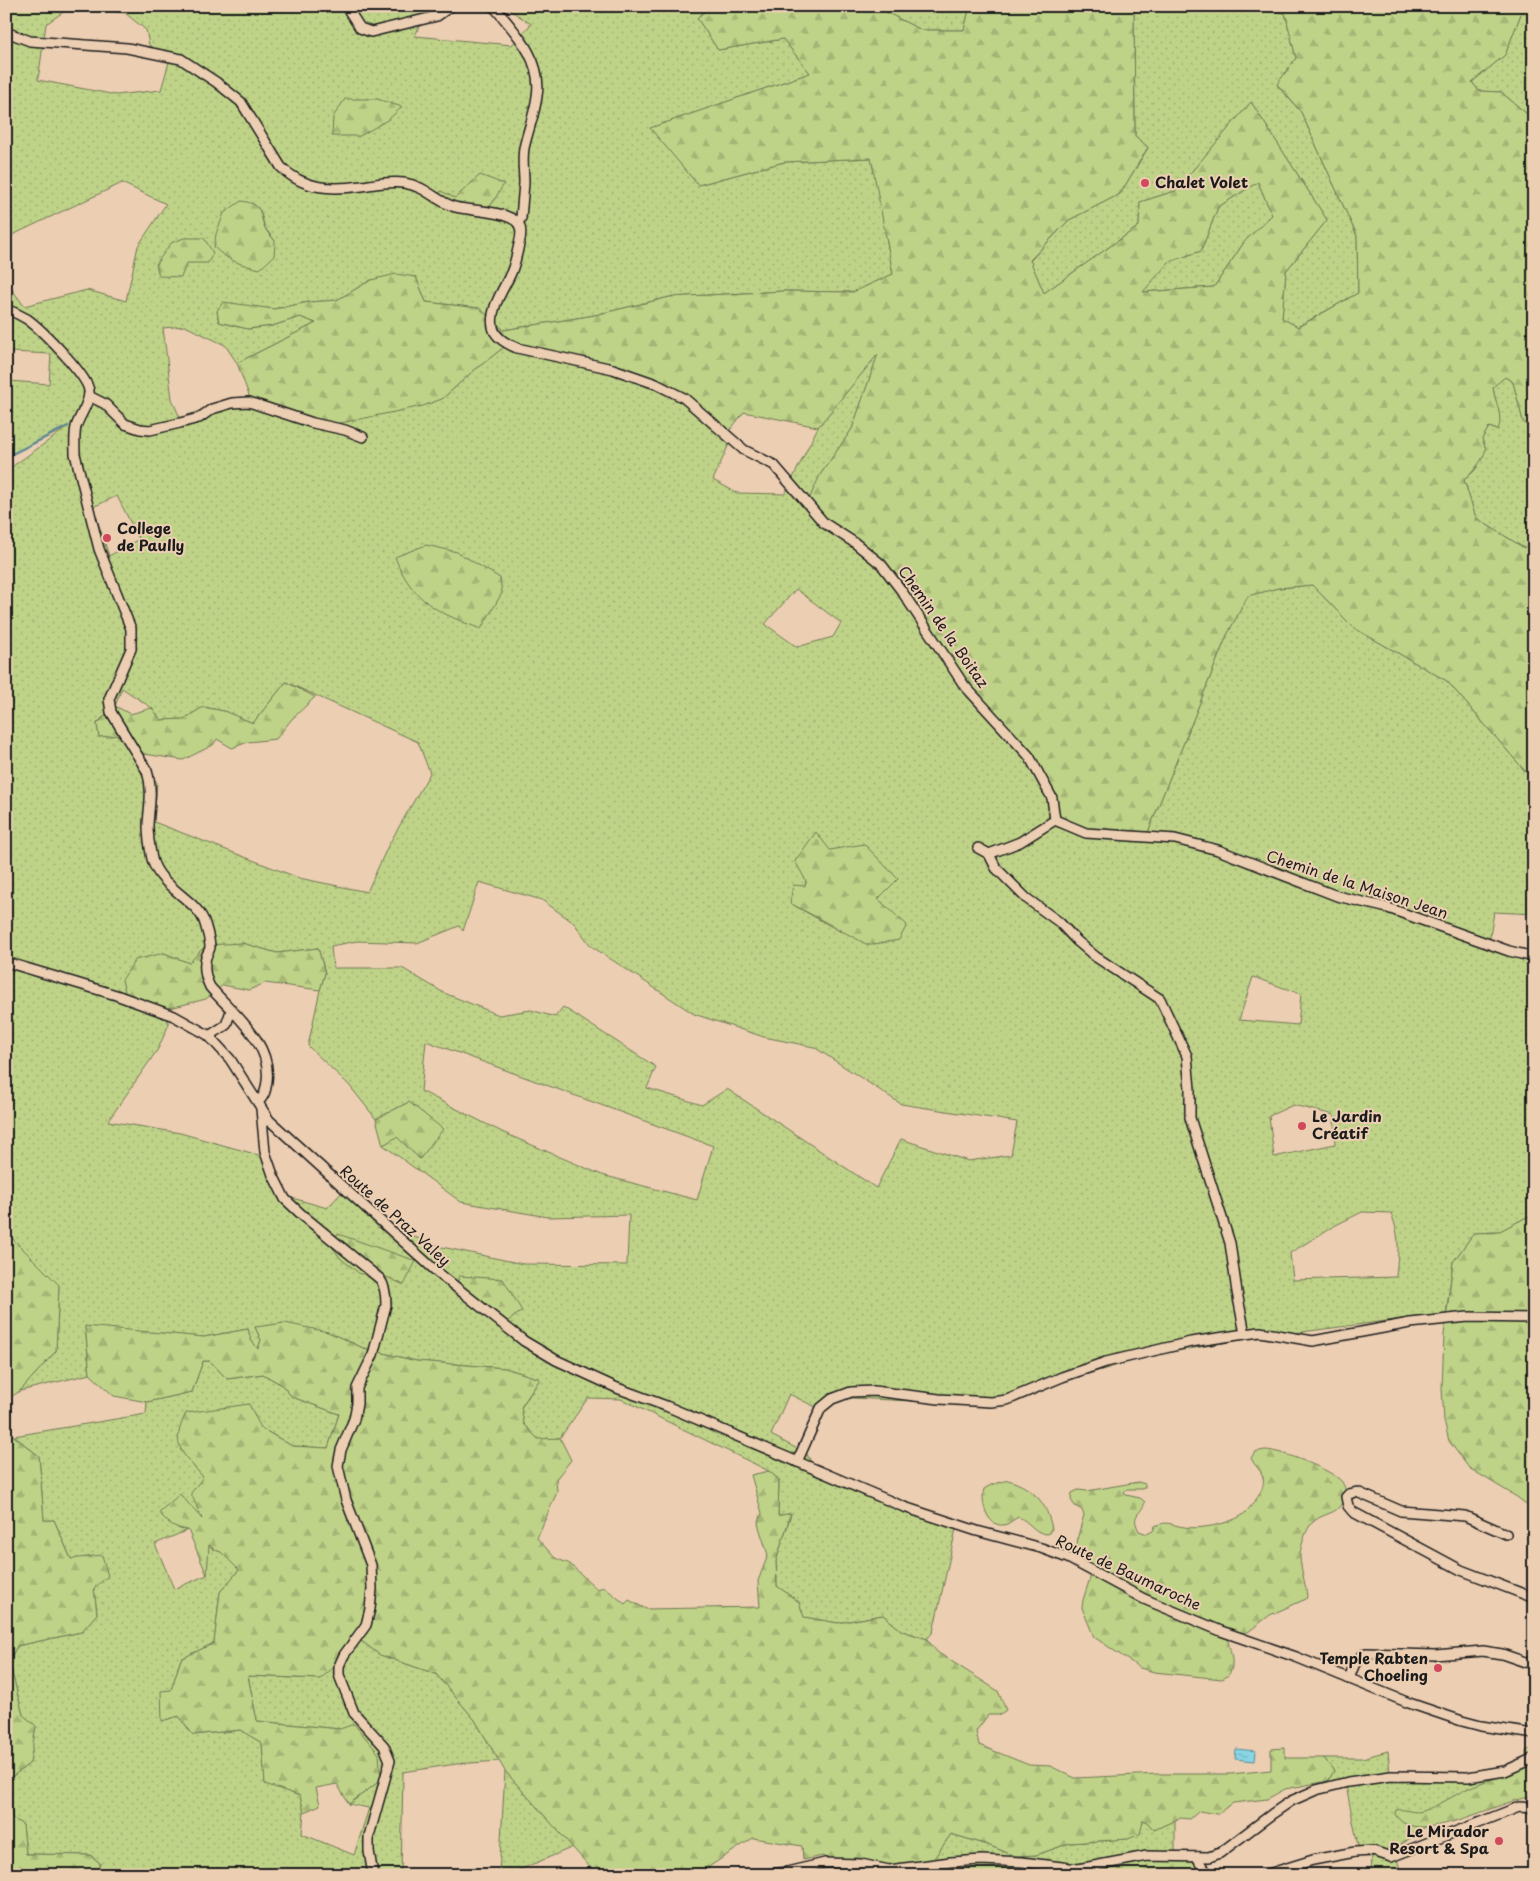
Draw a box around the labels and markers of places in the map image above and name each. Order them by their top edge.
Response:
place label: Chalet Volet [1155,170,1248,193]
marker: Chalet Volet [1139,177,1151,189]
place label: College de Paully [117,516,185,556]
marker: College de Paully [101,532,113,544]
place label: Le Jardin Créatif [1312,1104,1382,1144]
marker: Le Jardin Créatif [1296,1120,1308,1132]
place label: Temple Rabten Choeling [1320,1646,1428,1686]
marker: Temple Rabten Choeling [1432,1662,1444,1674]
place label: Le Mirador Resort & Spa [1389,1819,1490,1859]
marker: Le Mirador Resort & Spa [1493,1835,1505,1847]

